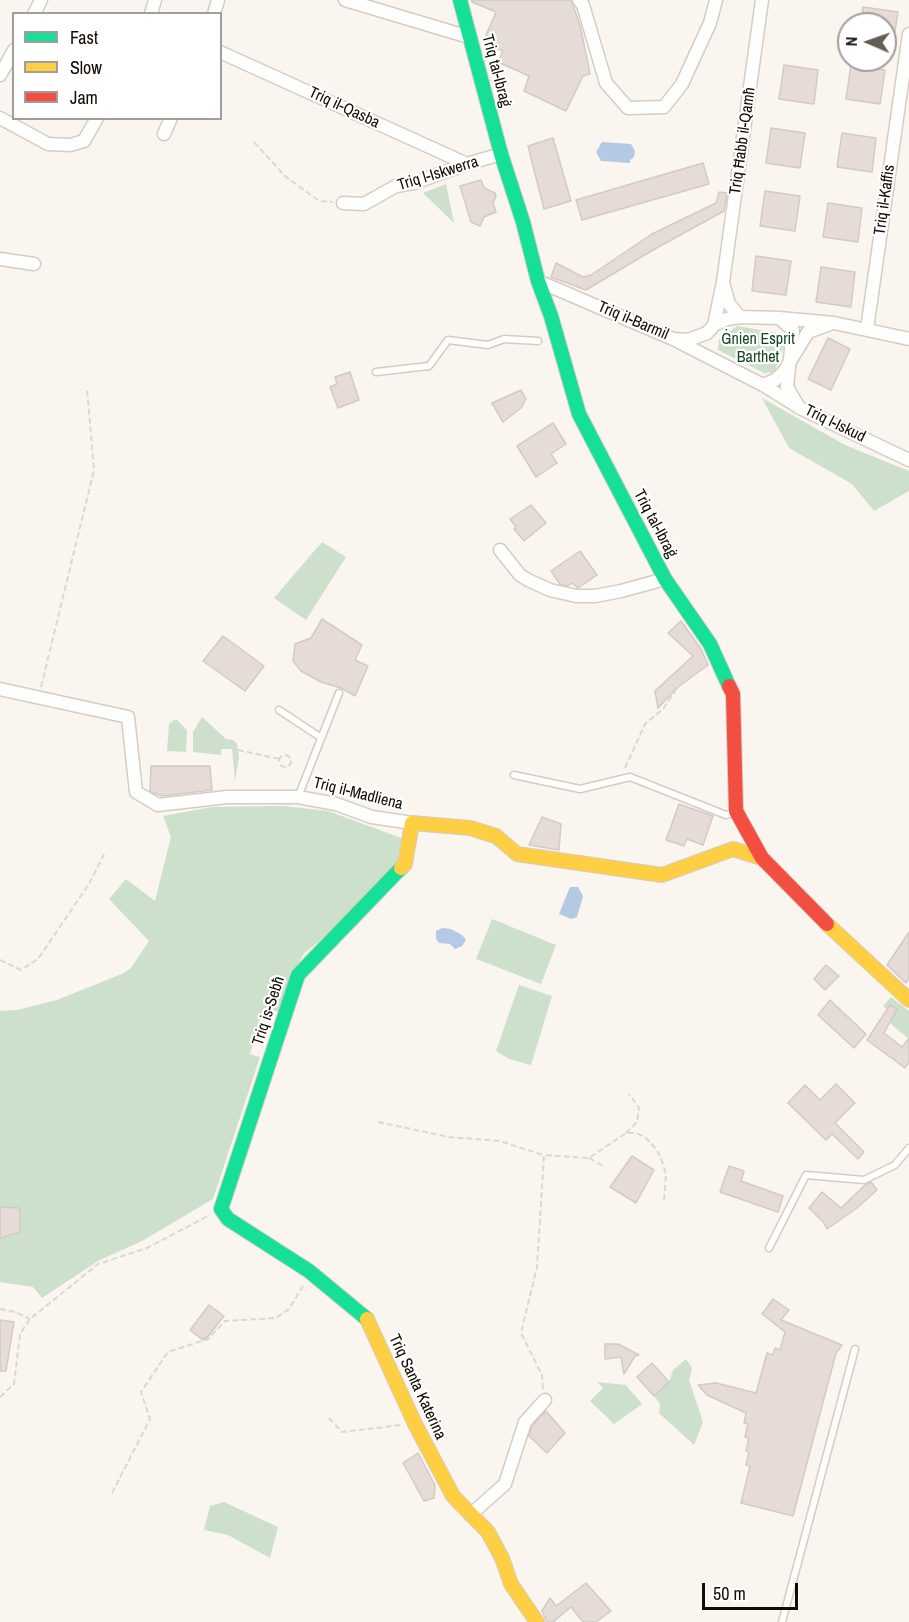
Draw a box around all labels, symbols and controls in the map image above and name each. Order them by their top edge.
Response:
legend [12,12,222,120]
north arrow [837,12,897,72]
text: Fast [70,25,98,50]
street label: Triq tal-Ibraġ [477,32,515,110]
text: N [840,36,862,47]
text: Slow [70,55,102,80]
street label: Triq il-Qasba [305,83,383,133]
text: Jam [70,85,98,110]
street label: Triq Ħabb il-Qamħ [726,86,760,196]
street label: Triq l-Iskwerra [395,153,481,195]
street label: Triq il-Kaffis [871,164,899,236]
street label: Triq il-Barmil [595,297,671,345]
park label: Ġnien Esprit Barthet [721,330,795,368]
street label: Triq l-Iskud [802,401,868,447]
street label: Triq tal-Ibraġ [629,487,681,561]
street label: Triq il-Madliena [311,774,405,814]
street label: Triq is-Sebħ [249,974,289,1048]
street label: Triq Santa Katerina [384,1331,450,1443]
scale bar [705,1571,801,1609]
text: 50 m [713,1581,746,1606]

